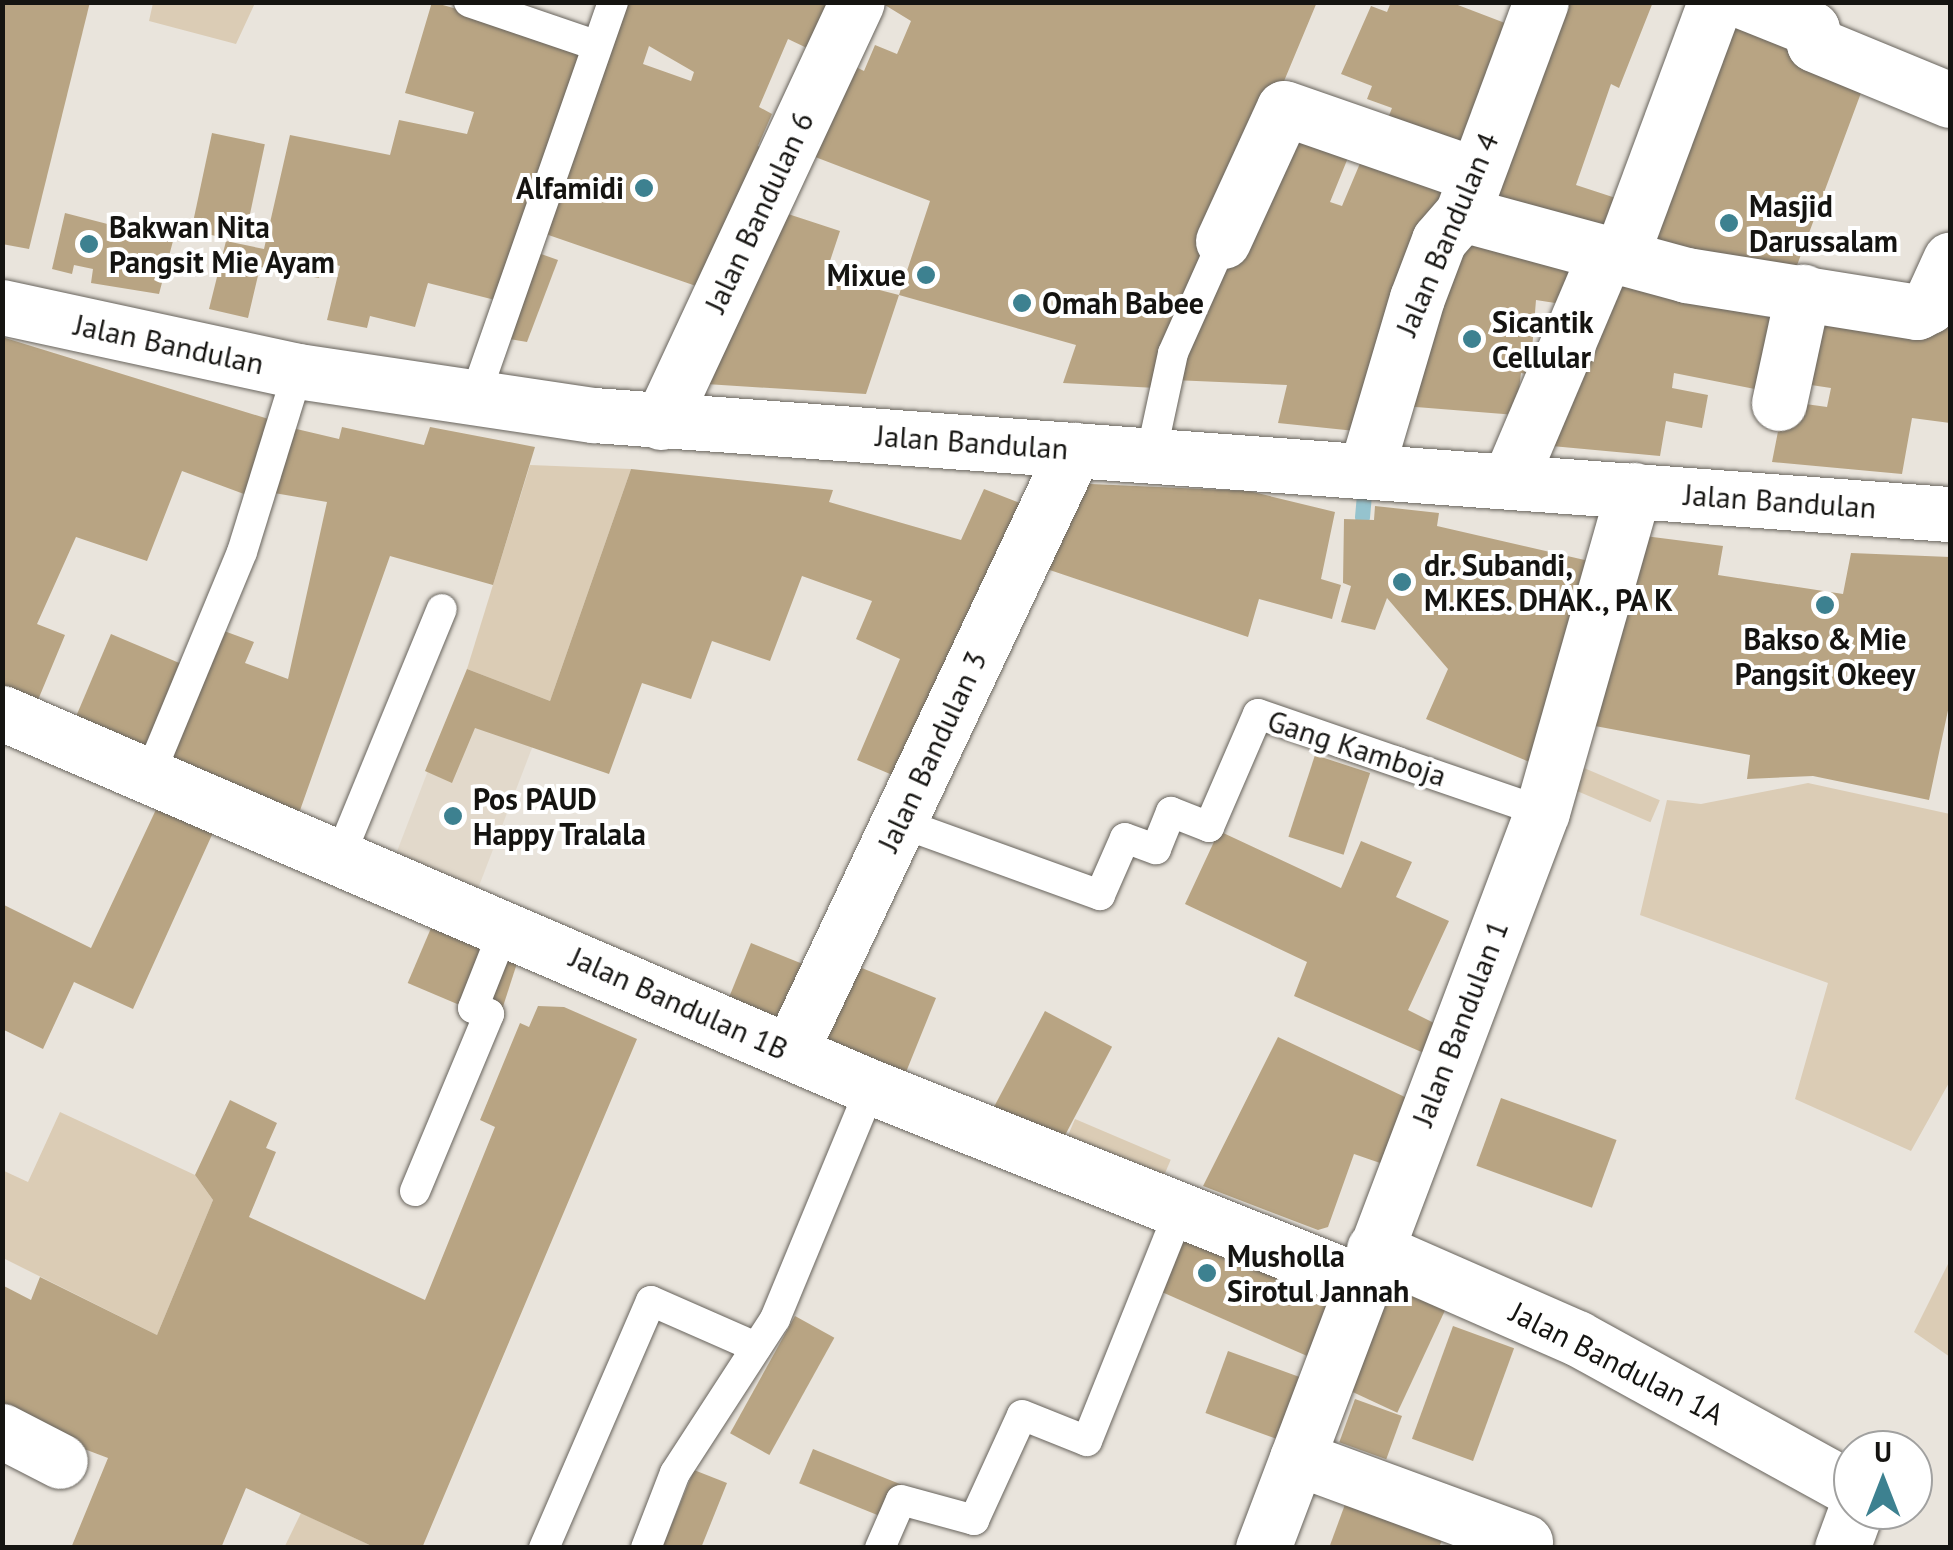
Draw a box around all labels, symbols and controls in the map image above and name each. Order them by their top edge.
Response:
street label: Jalan Bandulan 6 [697,106,821,318]
street label: Jalan Bandulan 4 [1388,127,1506,341]
place label: Alfamidi [516,170,624,206]
marker: Alfamidi [633,177,655,199]
place label: Masjid Darussalam [1749,188,1898,258]
place label: Bakwan Nita Pangsit Mie Ayam [109,209,336,280]
marker: Masjid Darussalam [1718,212,1740,234]
marker: Bakwan Nita Pangsit Mie Ayam [78,233,100,255]
place label: Mixue [827,257,906,293]
marker: Mixue [915,264,937,286]
place label: Omah Babee [1042,285,1204,321]
marker: Omah Babee [1011,292,1033,314]
place label: Sicantik Cellular [1492,304,1593,374]
street label: Jalan Bandulan [71,306,267,382]
marker: Sicantik Cellular [1461,328,1483,350]
street label: Jalan Bandulan [875,417,1069,467]
street label: Jalan Bandulan [1683,476,1877,526]
place label: dr. Subandi, M.KES. DHAK., PA K [1424,547,1678,618]
marker: dr. Subandi, M.KES. DHAK., PA K [1389,569,1415,595]
marker: Bakso & Mie Pangsit Okeey [1814,594,1836,616]
place label: Bakso & Mie Pangsit Okeey [1734,621,1916,692]
street label: Jalan Bandulan 3 [870,645,994,857]
street label: Gang Kamboja [1263,702,1451,794]
place label: Pos PAUD Happy Tralala [473,781,648,852]
marker: Pos PAUD Happy Tralala [442,805,464,827]
street label: Jalan Bandulan 1 [1404,915,1516,1131]
street label: Jalan Bandulan 1B [564,939,794,1067]
place label: Musholla Sirotul Jannah [1227,1238,1409,1308]
marker: Musholla Sirotul Jannah [1196,1262,1218,1284]
street label: Jalan Bandulan 1A [1504,1294,1730,1432]
north arrow [1833,1430,1933,1530]
text: U [1874,1433,1892,1470]

